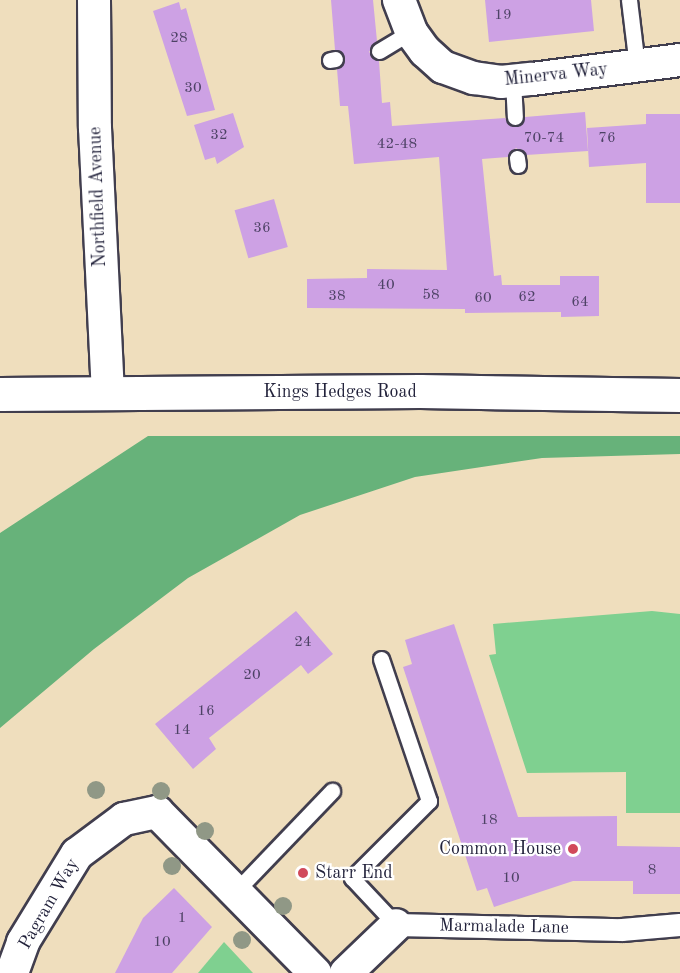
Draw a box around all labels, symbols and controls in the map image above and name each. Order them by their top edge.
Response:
house number: 19 [494,7,512,25]
house number: 28 [170,30,188,48]
street label: Minerva Way [503,59,609,91]
house number: 30 [184,80,202,98]
street label: Northfield Avenue [85,126,111,268]
house number: 32 [210,127,228,145]
house number: 70-74 [524,130,564,148]
house number: 76 [598,130,616,148]
house number: 42-48 [377,136,417,154]
house number: 36 [253,220,271,238]
house number: 40 [377,277,395,295]
house number: 58 [422,287,440,305]
house number: 38 [328,288,346,306]
house number: 62 [518,289,536,307]
house number: 60 [474,290,492,308]
house number: 64 [571,294,589,312]
street label: Kings Hedges Road [263,381,417,403]
house number: 24 [294,634,312,652]
house number: 20 [243,667,261,685]
house number: 16 [197,703,215,721]
house number: 14 [173,722,191,740]
house number: 18 [480,812,498,830]
place label: Common House [439,838,561,860]
marker: Common House [566,842,580,856]
street label: Pagram Way [14,855,84,953]
place label: Starr End [315,862,393,884]
house number: 8 [648,862,656,880]
marker: Starr End [296,866,310,880]
house number: 10 [502,870,520,888]
house number: 1 [178,910,186,928]
street label: Marmalade Lane [439,915,569,939]
house number: 10 [153,934,171,952]

